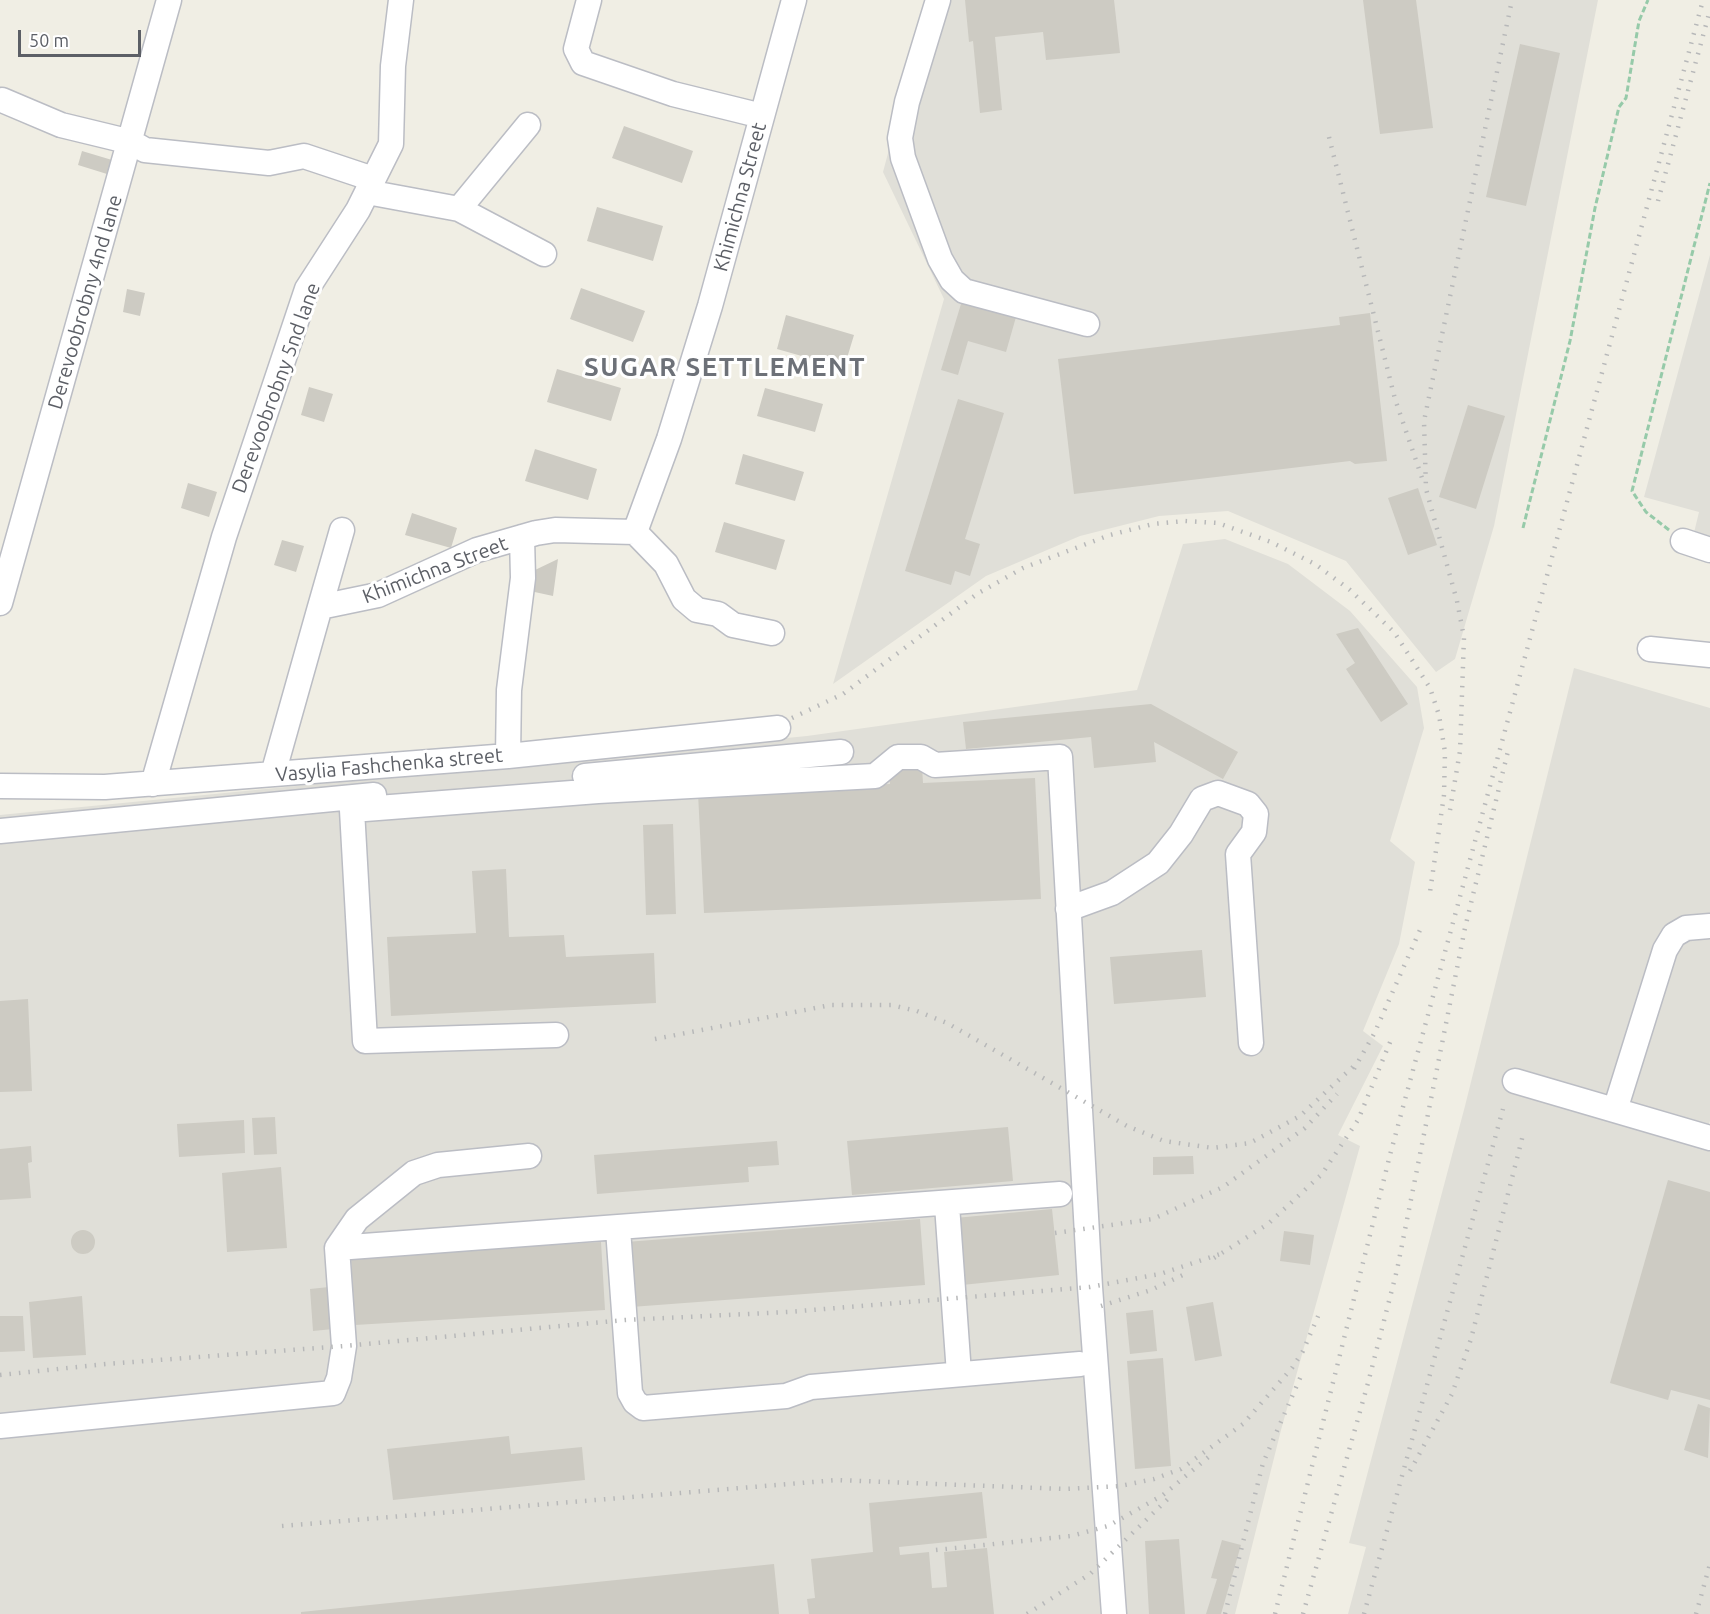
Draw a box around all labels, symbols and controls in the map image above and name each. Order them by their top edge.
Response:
scale bar [21,18,144,56]
text: 50 m [29,30,69,50]
street label: Khimichna Street [709,120,771,274]
street label: Derevoobrobny 4nd lane [43,192,127,412]
street label: Derevoobrobny 5nd lane [227,280,325,496]
district label: SUGAR SETTLEMENT [584,351,866,383]
street label: Khimichna Street [359,531,511,609]
street label: Vasylia Fashchenka street [274,743,504,787]

